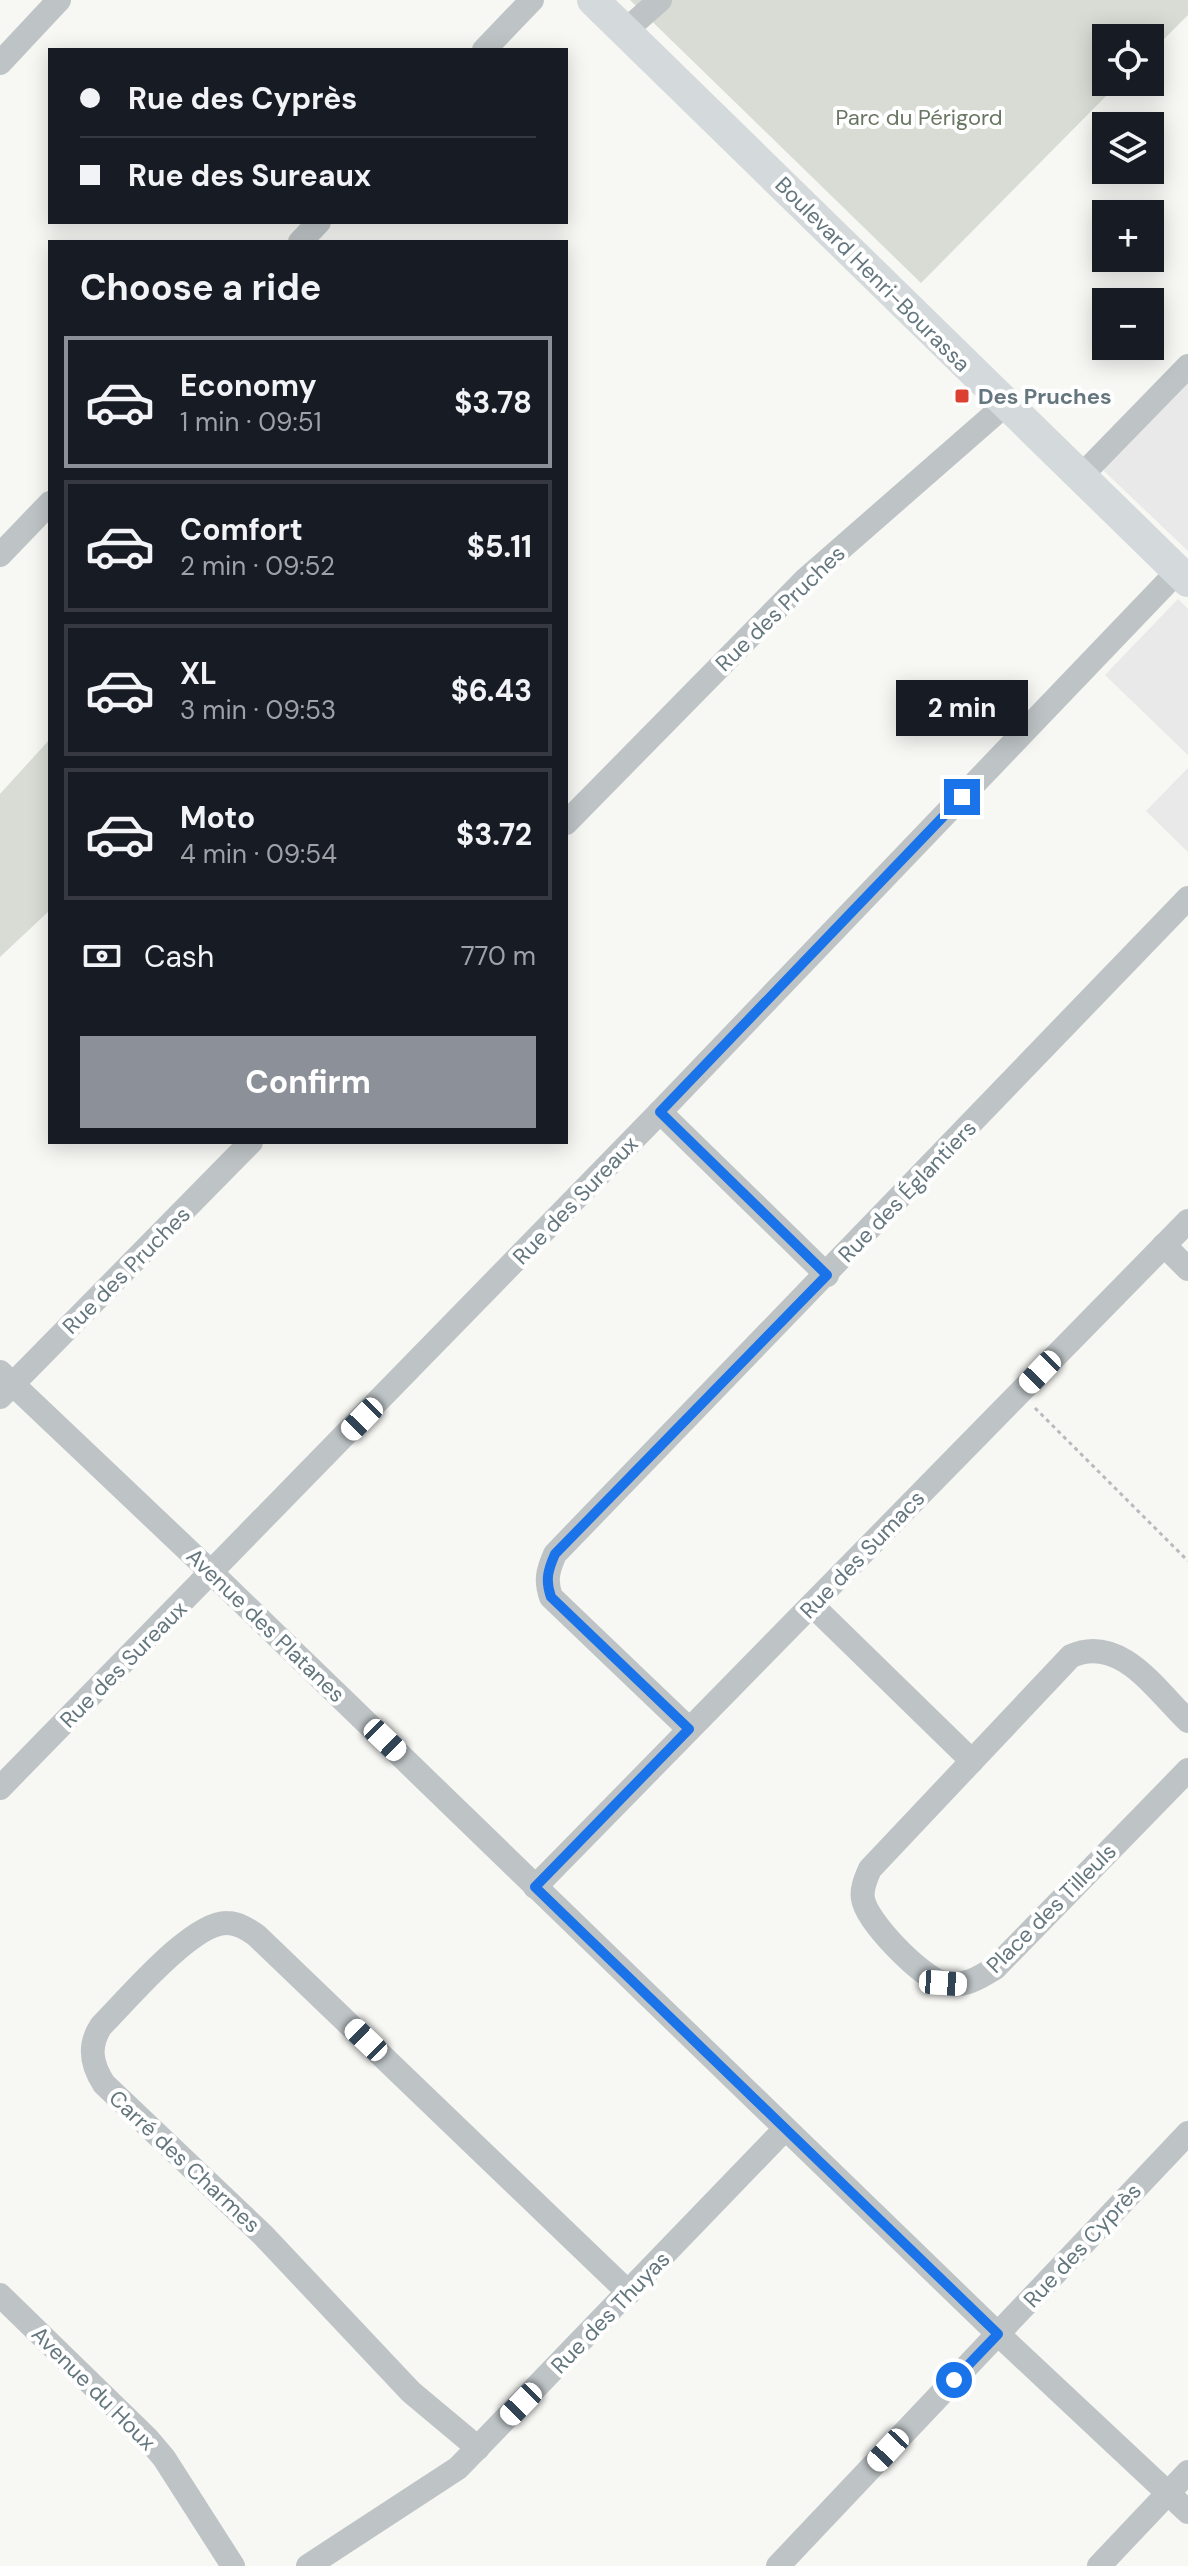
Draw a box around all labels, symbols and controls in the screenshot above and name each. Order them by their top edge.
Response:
map controls [1092,24,1164,360]
button: locate [1092,24,1164,96]
text: Rue des Cyprès [128,79,357,118]
park label: Parc du Périgord [835,103,1003,132]
button: layers [1092,112,1164,184]
text: Rue des Sureaux [128,156,371,195]
street label: Boulevard Henri-Bourassa [769,170,977,378]
button: + [1092,200,1164,272]
text: Choose a ride [80,264,321,311]
button: − [1092,288,1164,360]
icon: car [84,366,156,438]
text: Economy [180,366,317,405]
place label: Des Pruches [978,382,1112,411]
text: $3.78 [454,383,532,422]
marker: Des Pruches [953,387,971,405]
text: 1 min · 09:51 [180,405,322,439]
icon: car [84,510,156,582]
text: Comfort [180,510,303,549]
text: $5.11 [467,527,532,566]
street label: Rue des Pruches [709,539,851,678]
text: 2 min · 09:52 [180,549,335,583]
icon: car [84,654,156,726]
text: XL [180,654,217,693]
text: $6.43 [451,671,532,710]
callout: 2 min [896,681,1028,737]
text: 2 min [928,691,996,725]
text: 3 min · 09:53 [180,693,336,727]
route end [944,779,980,815]
icon: car [84,798,156,870]
text: Moto [180,798,255,837]
text: $3.72 [456,815,532,854]
text: 4 min · 09:54 [180,837,337,871]
icon: cash [80,934,124,978]
text: Cash [144,937,214,976]
text: 770 m [461,939,536,973]
button: Confirm [80,1036,536,1128]
street label: Rue des Églantiers [832,1114,983,1269]
street label: Rue des Sureaux [506,1130,644,1271]
street label: Rue des Pruches [56,1200,197,1341]
car [1015,1346,1065,1398]
car [337,1393,387,1445]
street label: Rue des Sumacs [794,1484,931,1625]
street label: Avenue des Platanes [180,1542,351,1709]
street label: Rue des Sureaux [54,1595,193,1734]
car [359,1715,411,1765]
street label: Place des Tilleuls [980,1837,1123,1980]
car [918,1969,968,1997]
car [340,2015,392,2065]
street label: Carré des Charmes [103,2084,267,2239]
street label: Rue des Cyprès [1017,2177,1148,2314]
street label: Rue des Thuyas [545,2245,676,2380]
street label: Avenue du Houx [25,2320,162,2457]
route start [936,2362,972,2398]
car [496,2378,546,2430]
car [863,2424,913,2476]

